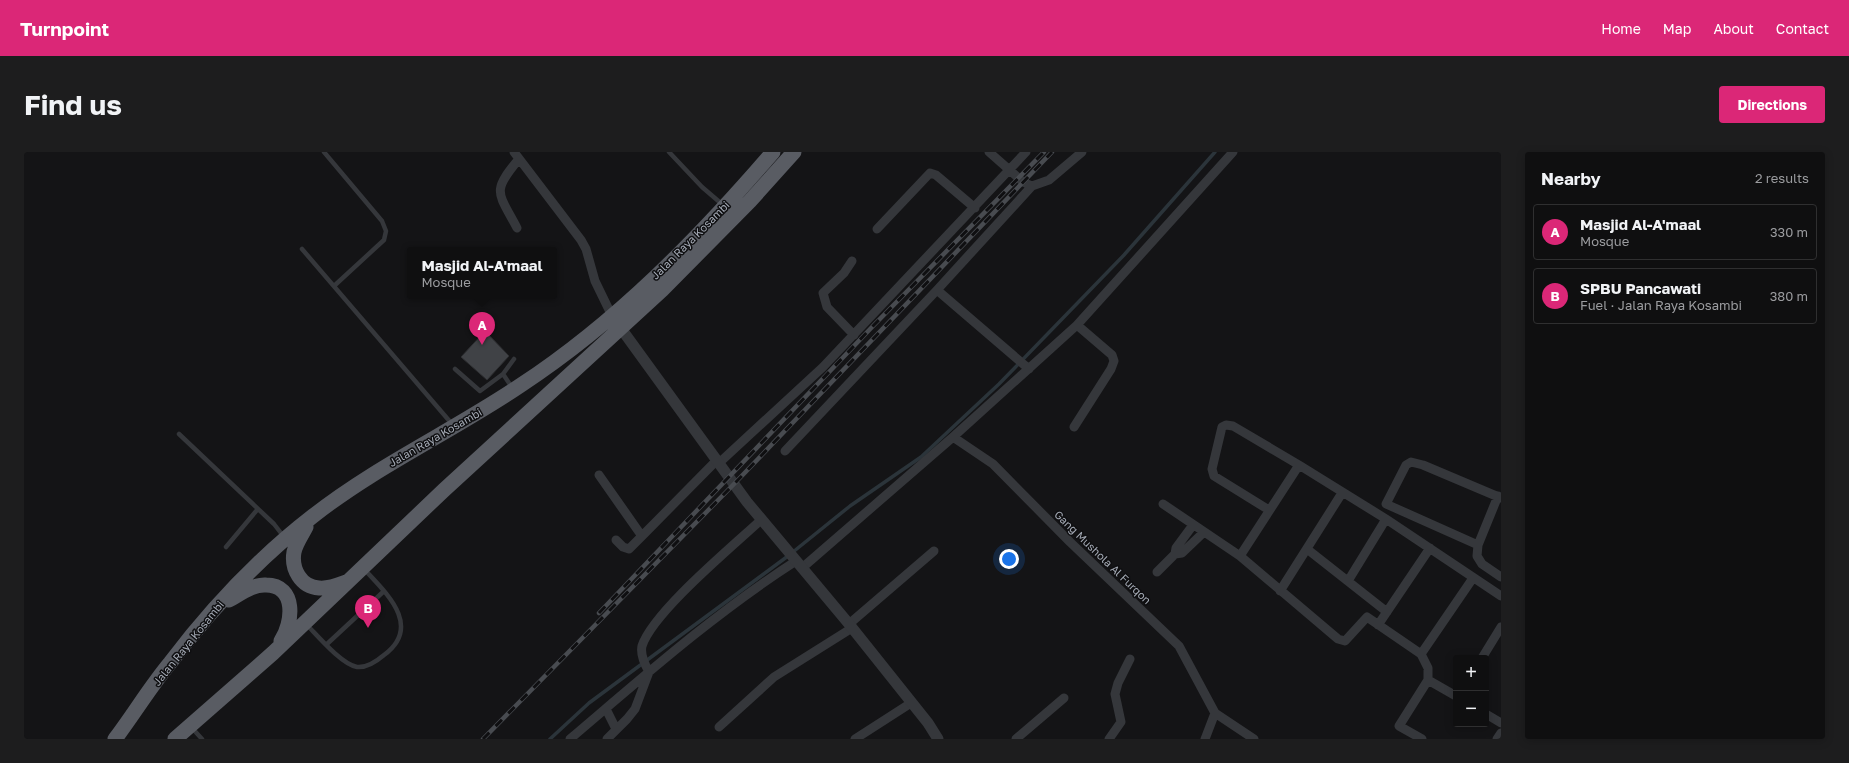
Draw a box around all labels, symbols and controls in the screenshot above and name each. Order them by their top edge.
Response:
text: Turnpoint [20,17,109,40]
text: Home [1601,20,1641,37]
text: Map [1663,20,1691,37]
text: About [1713,20,1754,37]
text: Contact [1776,20,1829,37]
button: Directions [1719,86,1825,123]
text: Find us [24,88,122,121]
text: Nearby [1541,168,1601,189]
text: 2 results [1755,170,1809,186]
street label: Jalan Raya Kosambi [648,198,732,282]
text: Masjid Al-A'maal [1580,215,1701,233]
text: A [1550,224,1560,240]
text: 330 m [1770,224,1808,240]
text: Mosque [1580,233,1629,249]
popup [407,247,557,299]
text: Masjid Al-A'maal [421,256,543,274]
text: Mosque [421,274,471,290]
text: SPBU Pancawati [1580,279,1701,297]
text: B [1550,288,1560,304]
text: 380 m [1770,288,1808,304]
text: Fuel · Jalan Raya Kosambi [1580,297,1742,313]
pin: A [469,312,495,345]
street label: Jalan Raya Kosambi [386,405,484,469]
street label: Gang Mushola Al Furqon [1052,508,1154,606]
your location [999,549,1019,569]
pin: B [355,595,381,628]
street label: Jalan Raya Kosambi [150,598,226,688]
map controls [1453,655,1489,727]
button: + [1453,655,1489,691]
button: − [1453,691,1489,727]

